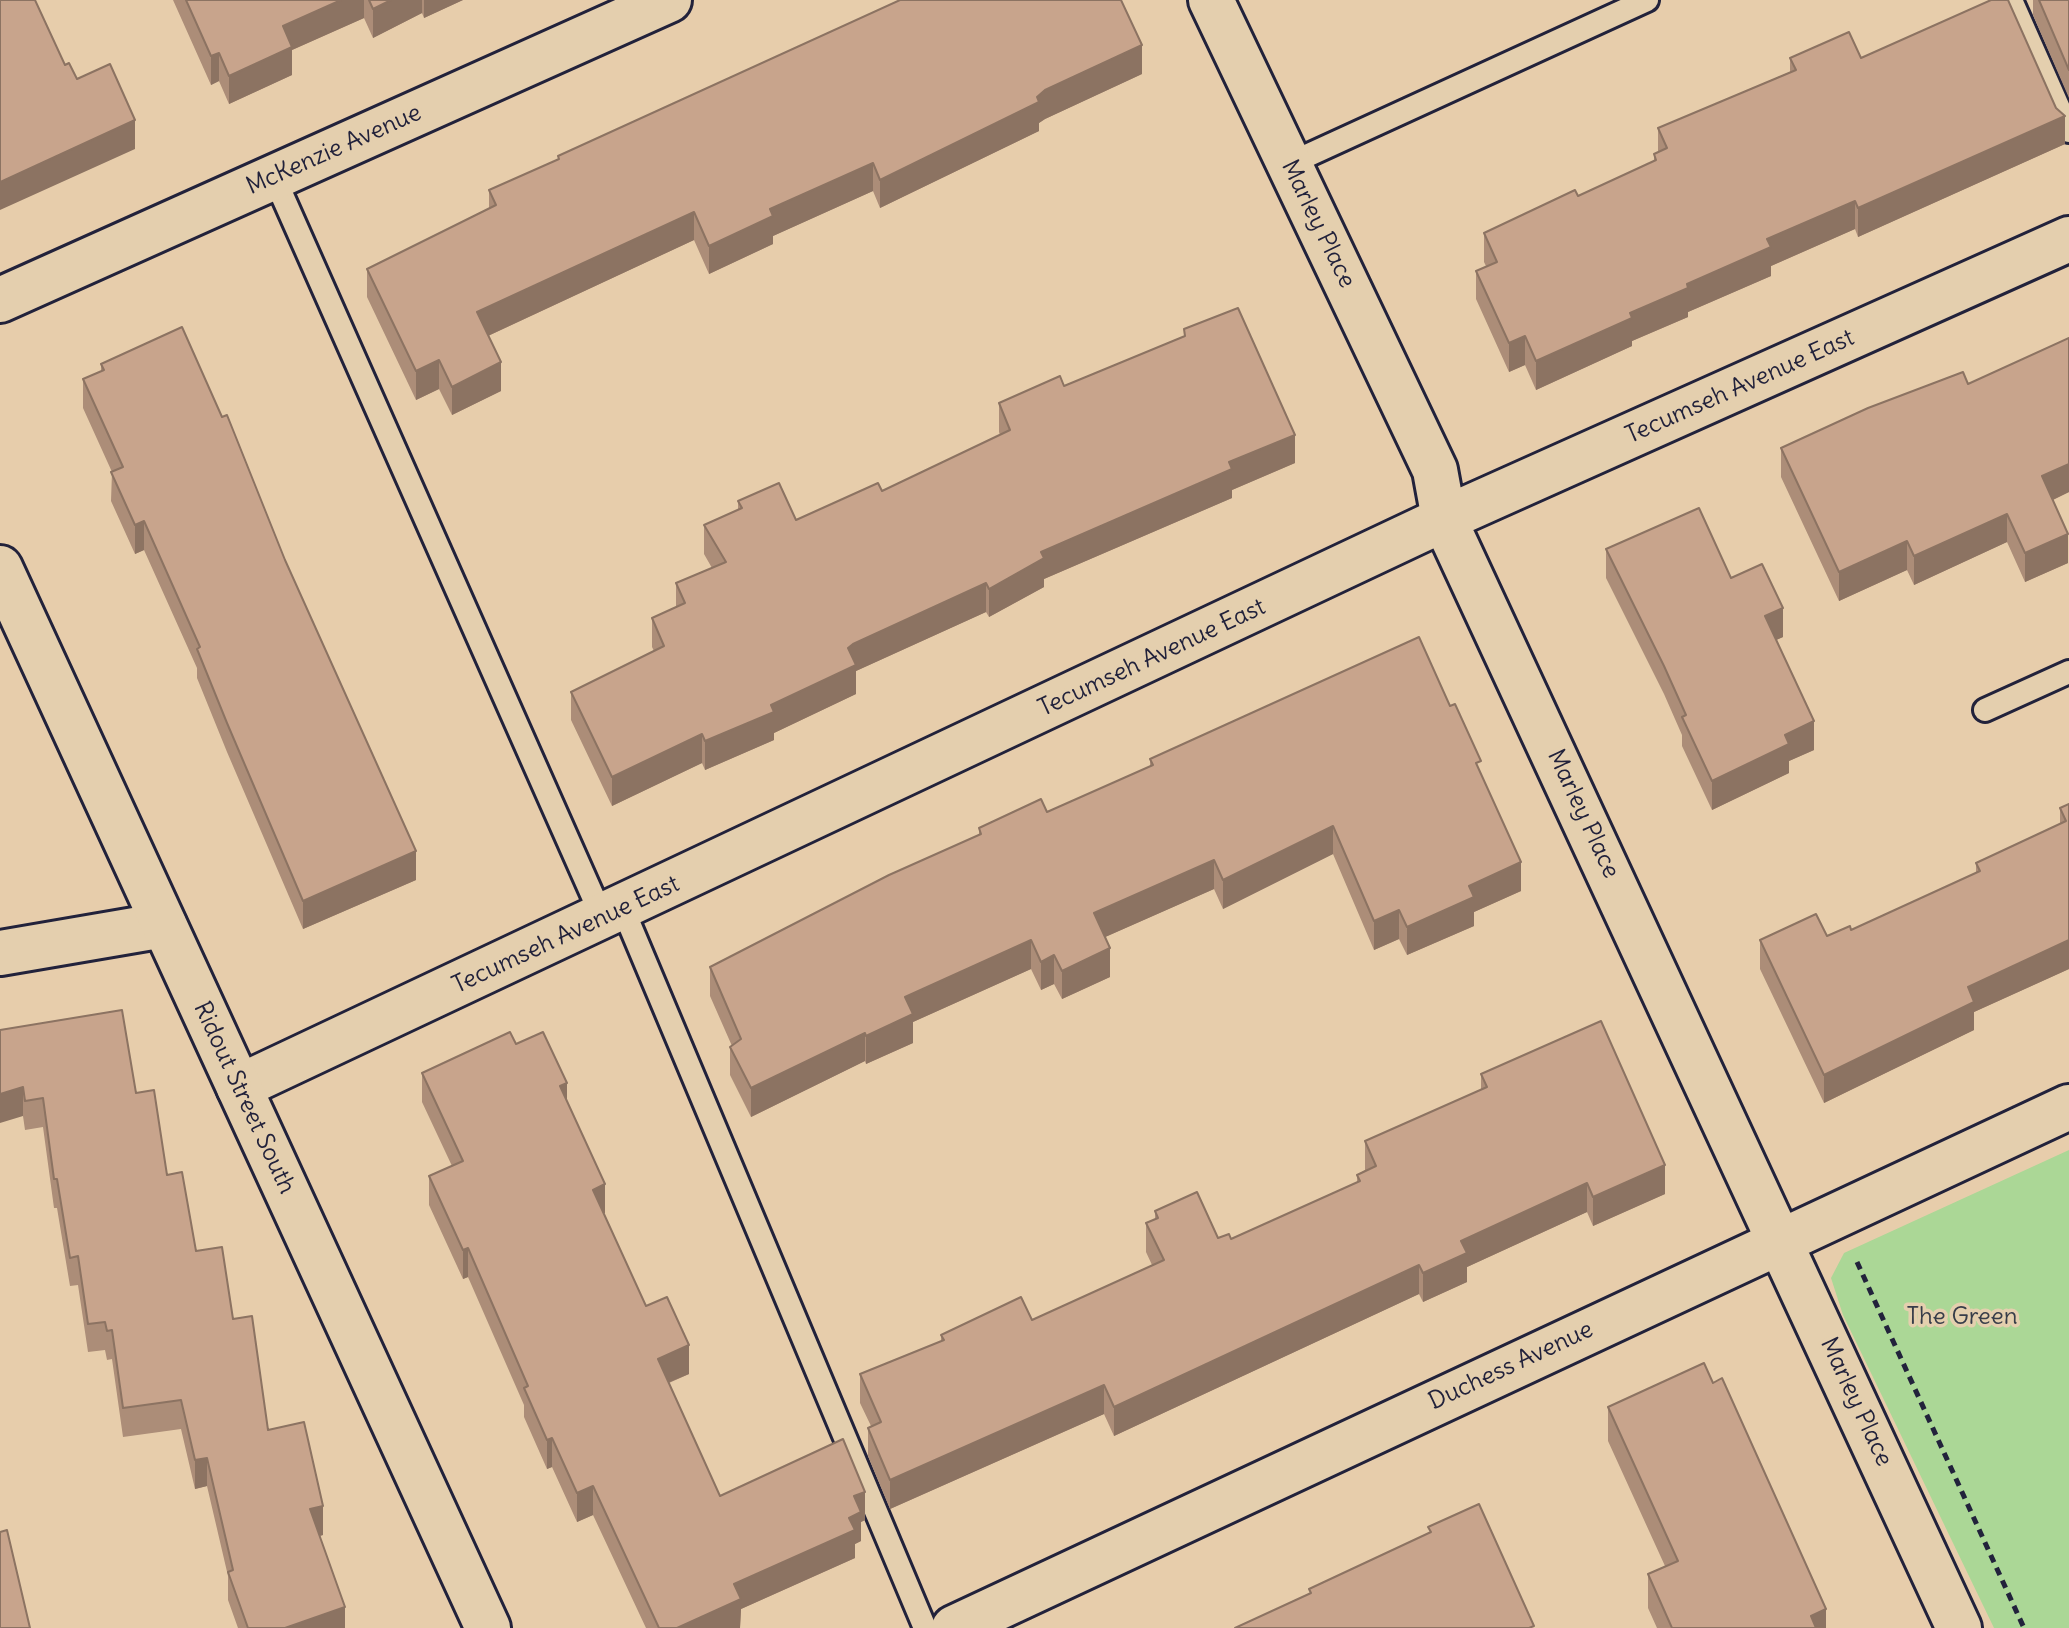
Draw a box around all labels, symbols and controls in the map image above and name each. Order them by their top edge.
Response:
street label: McKenzie Avenue [242,99,426,201]
street label: Marley Place [1275,155,1361,293]
street label: Tecumseh Avenue East [1621,324,1859,450]
street label: Tecumseh Avenue East [1034,593,1270,723]
street label: Marley Place [1541,745,1625,883]
street label: Tecumseh Avenue East [448,870,684,1000]
street label: Ridout Street South [187,997,301,1199]
park label: The Green [1906,1303,2018,1331]
street label: Duchess Avenue [1424,1315,1598,1417]
street label: Marley Place [1814,1333,1898,1471]

